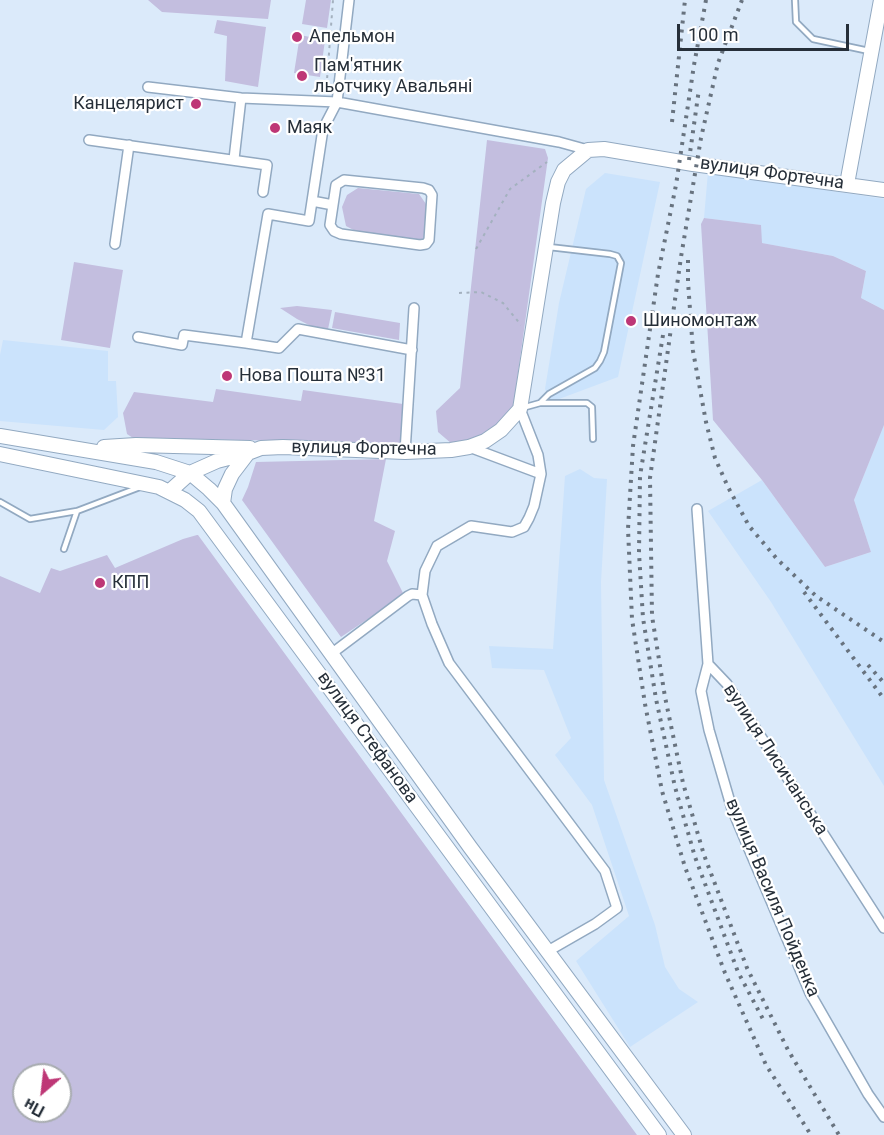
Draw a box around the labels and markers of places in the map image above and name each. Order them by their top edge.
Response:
place label: Апельмон [309,26,395,48]
marker: Апельмон [290,30,304,44]
place label: Пам'ятник льотчику Авальяні [314,55,472,98]
marker: Пам'ятник льотчику Авальяні [295,69,309,83]
place label: Канцелярист [73,93,184,115]
marker: Канцелярист [189,97,203,111]
place label: Маяк [287,117,332,139]
marker: Маяк [268,121,282,135]
place label: Шиномонтаж [643,310,757,332]
marker: Шиномонтаж [624,314,638,328]
place label: Нова Пошта №31 [239,365,386,387]
marker: Нова Пошта №31 [220,369,234,383]
place label: КПП [112,572,149,594]
marker: КПП [93,576,107,590]

